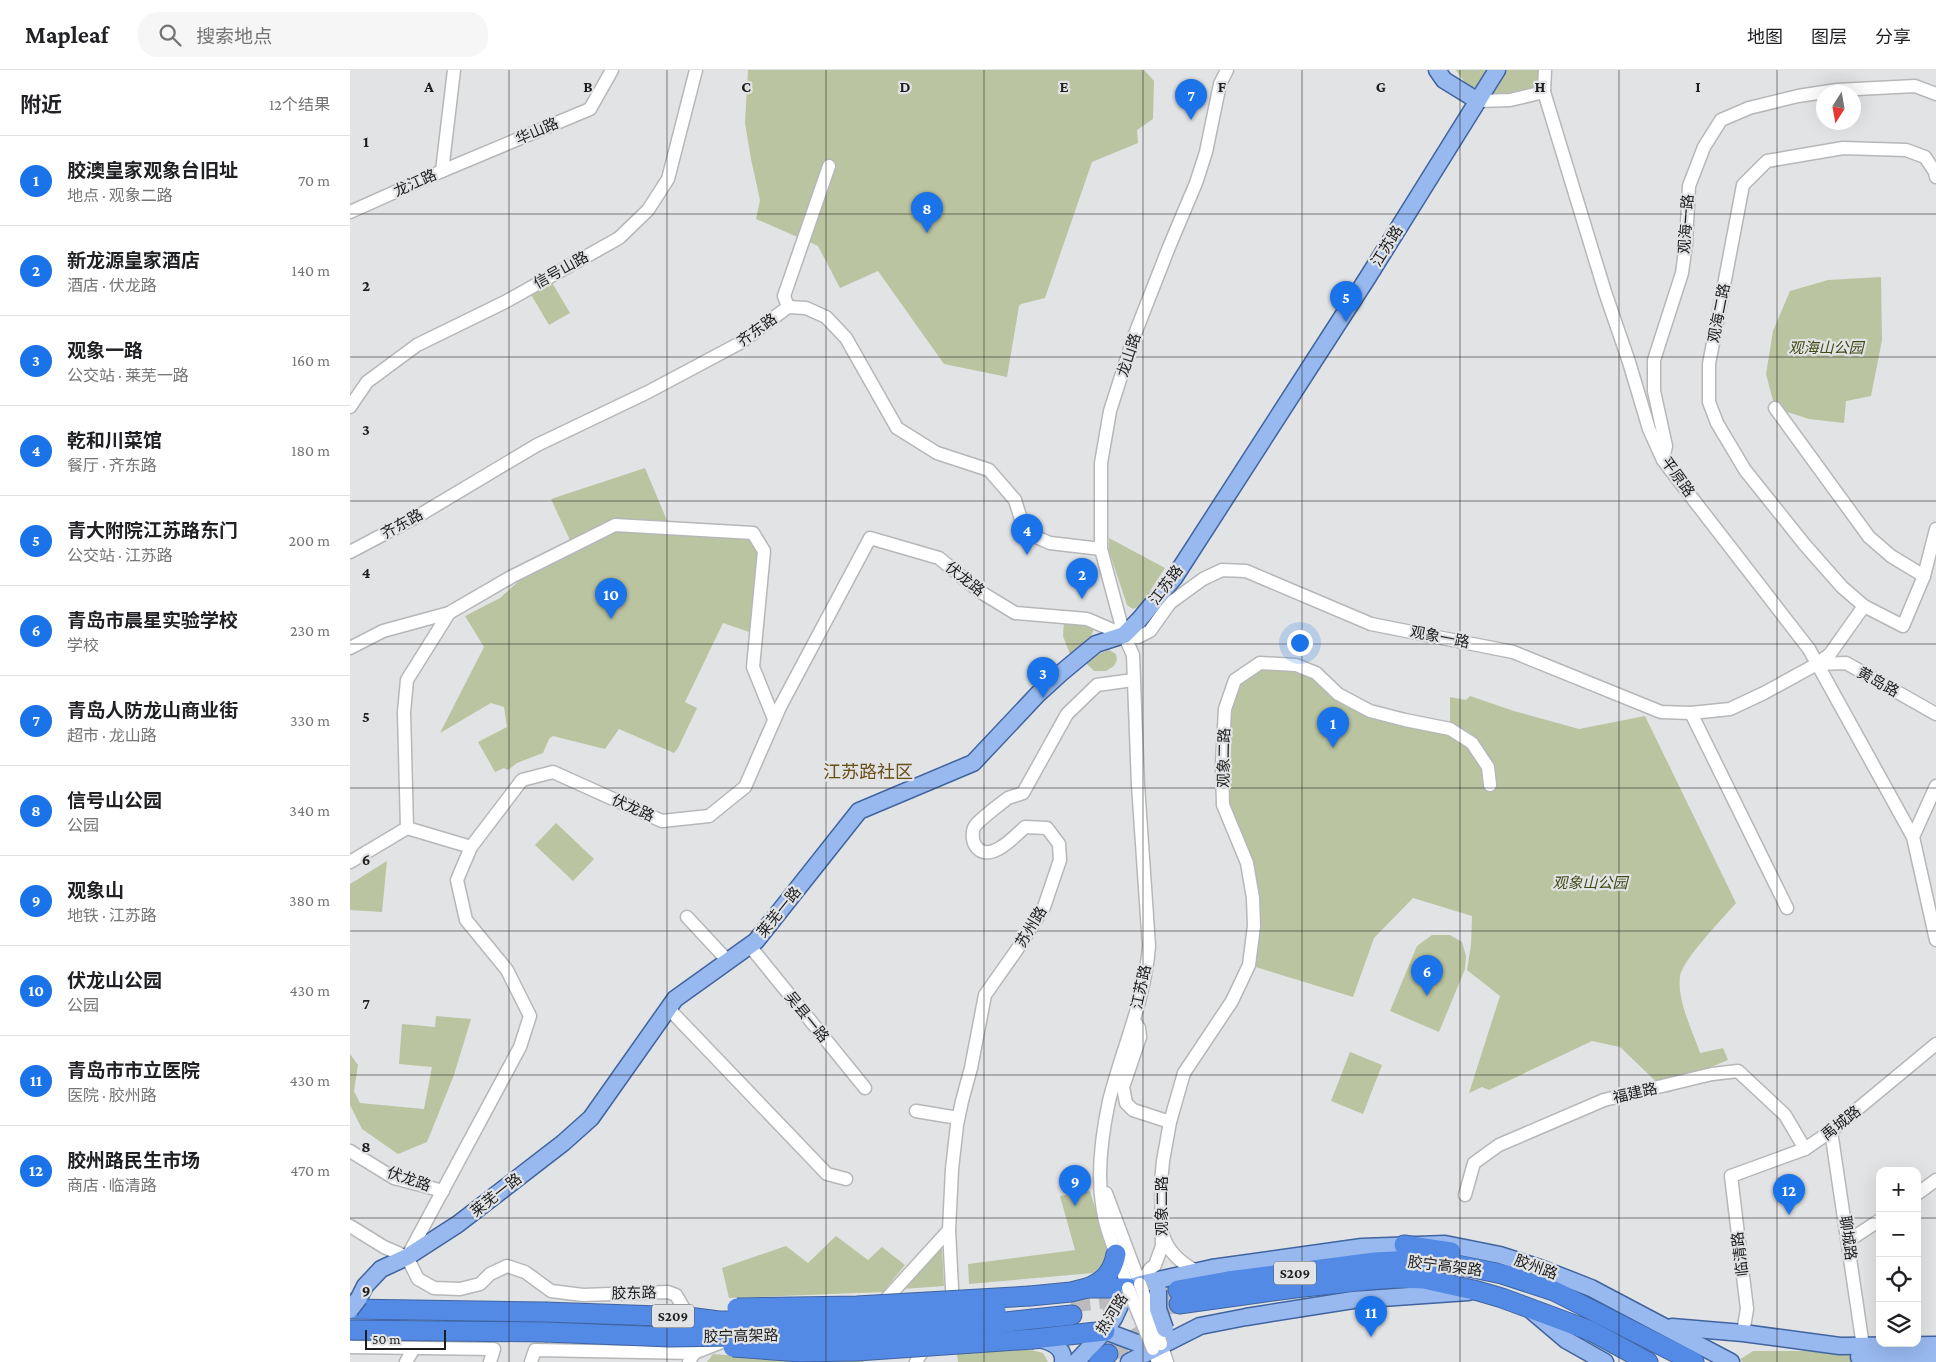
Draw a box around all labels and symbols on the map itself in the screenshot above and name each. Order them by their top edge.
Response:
text: A [423,78,434,95]
text: B [583,78,593,95]
text: C [741,78,751,95]
text: D [899,78,911,95]
text: E [1059,78,1069,95]
text: F [1218,78,1227,95]
text: G [1376,78,1386,95]
text: H [1535,78,1546,95]
text: I [1695,78,1701,95]
pin: 7 [1175,79,1207,120]
north arrow [1816,85,1861,130]
street label: 华山路 [513,114,561,147]
text: 1 [363,133,369,150]
street label: 龙江路 [391,166,439,199]
pin: 8 [911,192,943,233]
street label: 观海一路 [1676,194,1696,254]
street label: 江苏路 [1368,223,1406,269]
street label: 信号山路 [531,248,591,292]
text: 2 [362,277,370,294]
pin: 5 [1330,281,1362,322]
street label: 观海二路 [1705,282,1733,344]
street label: 齐东路 [734,310,780,350]
street label: 龙山路 [1113,331,1144,379]
park label: 观海山公园 [1788,340,1865,356]
text: 3 [362,421,370,438]
street label: 平原路 [1658,454,1698,500]
street label: 齐东路 [378,506,426,542]
pin: 4 [1011,514,1043,555]
street label: 伏龙路 [942,558,988,599]
pin: 2 [1066,558,1098,599]
street label: 江苏路 [1146,562,1186,608]
text: 4 [362,564,371,581]
pin: 10 [595,578,627,619]
street label: 观象一路 [1409,622,1471,651]
your location [1287,630,1313,656]
pin: 3 [1027,657,1059,698]
street label: 黄岛路 [1854,664,1902,700]
pin: 1 [1317,707,1349,748]
text: 5 [362,708,370,725]
street label: 观象二路 [1214,728,1233,788]
district label: 江苏路社区 [823,762,913,782]
street label: 伏龙路 [609,791,657,824]
text: 6 [362,851,370,868]
park label: 观象山公园 [1552,875,1629,891]
street label: 莱芜一路 [754,884,804,940]
street label: 苏州路 [1012,903,1049,950]
pin: 6 [1411,955,1443,996]
street label: 江苏路 [1128,963,1154,1011]
street label: 吴县一路 [782,989,832,1045]
text: 7 [362,995,370,1012]
street label: 福建路 [1611,1080,1659,1106]
street label: 禹城路 [1818,1103,1864,1143]
text: 8 [361,1138,371,1155]
street label: 伏龙路 [385,1163,433,1194]
pin: 9 [1059,1165,1091,1206]
street label: 莱芜一路 [467,1170,525,1220]
pin: 12 [1773,1174,1805,1215]
street label: 观象二路 [1153,1176,1170,1236]
street label: 聊城路 [1837,1215,1859,1261]
street label: 临清路 [1728,1231,1751,1277]
street label: 胶州路 [1512,1251,1560,1282]
street label: 胶宁高架路 [1407,1253,1483,1279]
road number: S209 [1274,1262,1316,1284]
text: 9 [362,1282,370,1299]
street label: 胶东路 [611,1285,657,1301]
street label: 热河路 [1092,1290,1131,1337]
pin: 11 [1355,1296,1387,1337]
road number: S209 [652,1304,694,1328]
scale bar [365,1327,446,1350]
street label: 胶宁高架路 [703,1327,779,1345]

